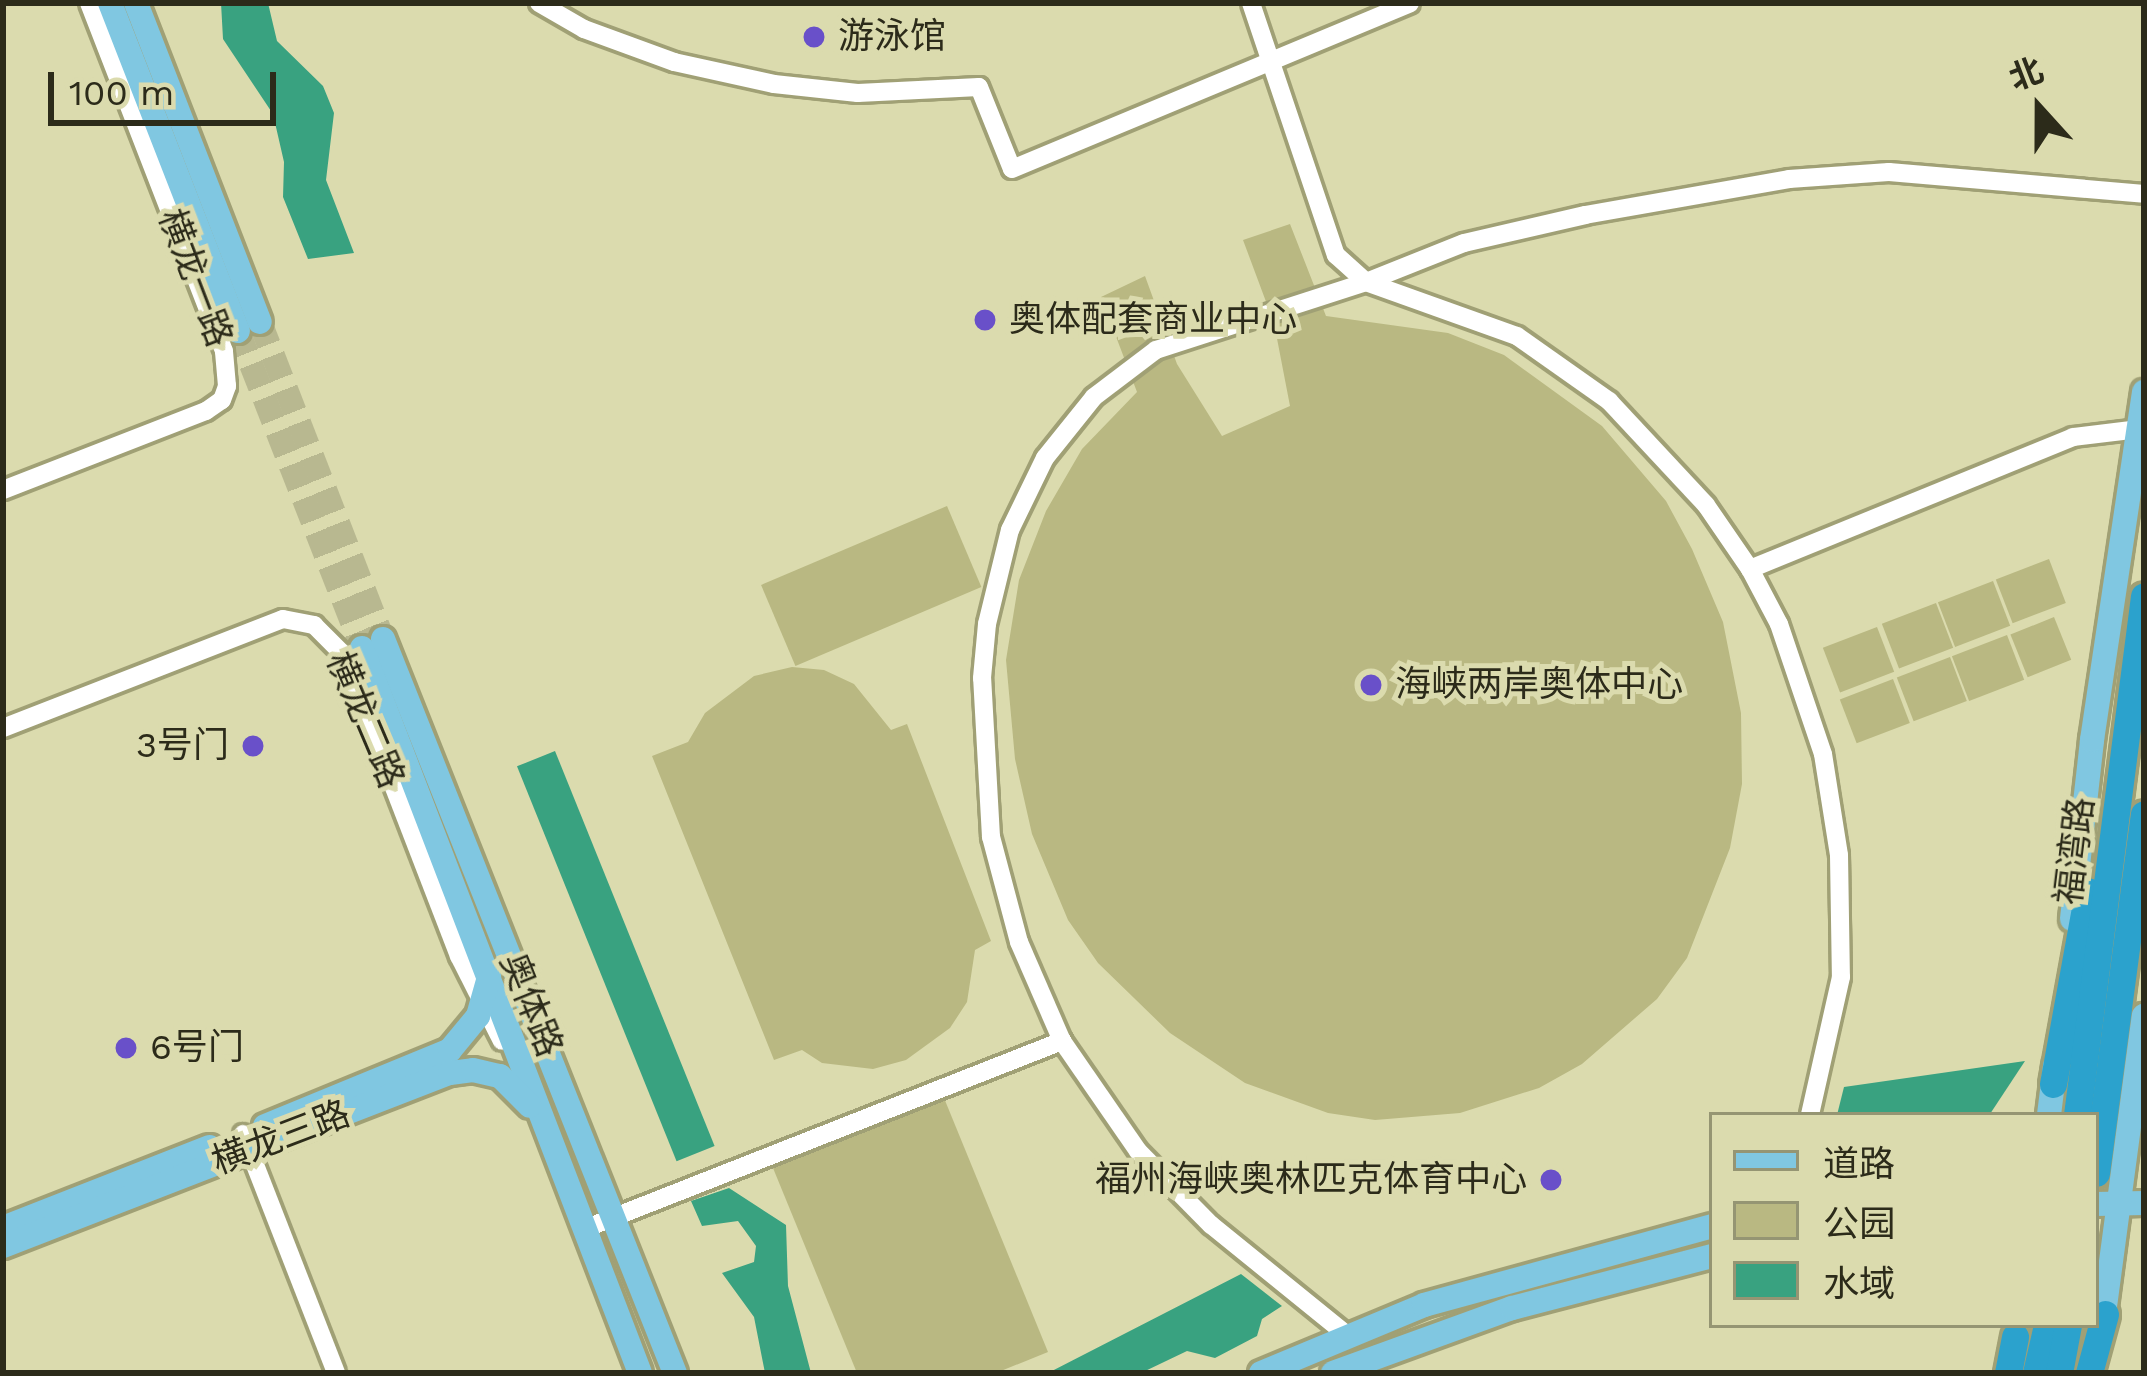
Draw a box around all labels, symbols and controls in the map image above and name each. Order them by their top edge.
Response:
place label: 游泳馆 [838,15,946,59]
marker: 游泳馆 [801,24,827,50]
scale bar [54,48,282,122]
north arrow [1979,48,2099,168]
text: 北 [2004,50,2048,98]
text: 100 m [69,72,174,114]
street label: 横龙一路 [149,203,241,353]
place label: 奥体配套商业中心 [1009,298,1297,342]
marker: 奥体配套商业中心 [972,307,998,333]
street label: 横龙二路 [317,645,413,795]
place label: 海峡两岸奥体中心 [1395,663,1683,707]
marker: 海峡两岸奥体中心 [1358,672,1384,698]
place label: 3号门 [136,724,229,768]
marker: 3号门 [240,733,266,759]
street label: 福湾路 [2047,795,2103,907]
street label: 奥体路 [491,947,571,1063]
place label: 6号门 [150,1026,244,1070]
marker: 6号门 [113,1035,139,1061]
street label: 横龙三路 [206,1092,356,1184]
legend [1709,1112,2099,1328]
text: 道路 [1823,1143,1895,1185]
place label: 福州海峡奥林匹克体育中心 [1095,1158,1527,1202]
marker: 福州海峡奥林匹克体育中心 [1538,1167,1564,1193]
text: 公园 [1823,1203,1895,1245]
text: 水域 [1823,1263,1895,1305]

